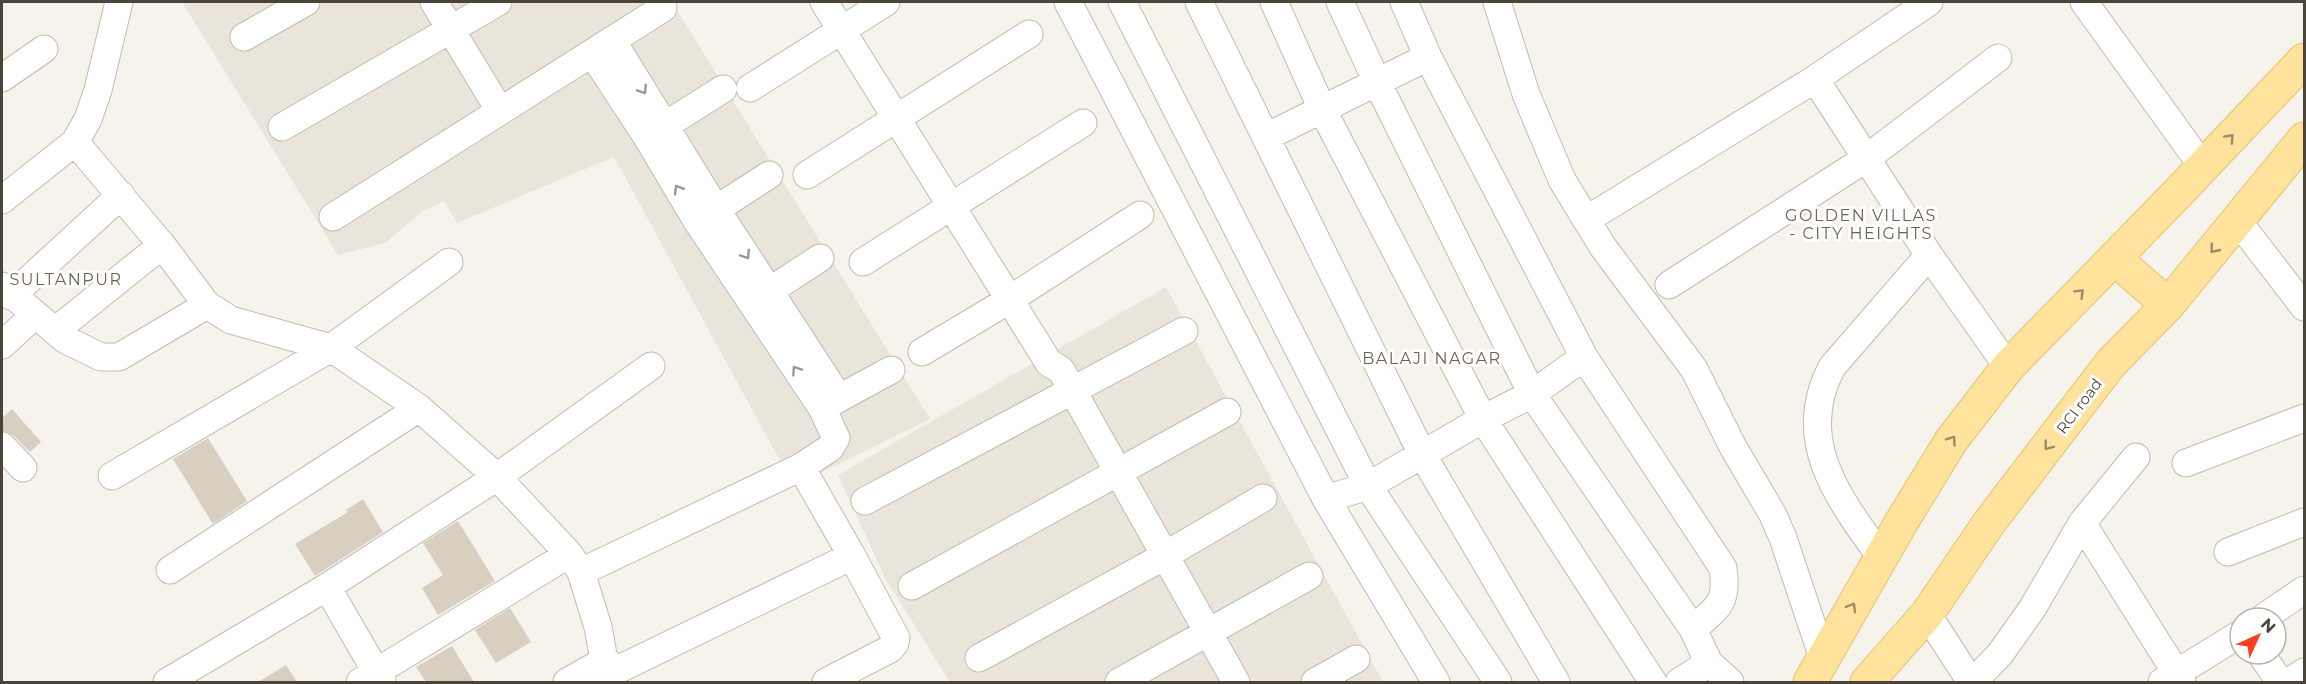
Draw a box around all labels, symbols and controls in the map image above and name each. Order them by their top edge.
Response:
one-way arrow [636,83,647,94]
one-way arrow [2223,134,2234,145]
one-way arrow [673,185,685,195]
district label: GOLDEN VILLAS - CITY HEIGHTS [1785,206,1937,243]
one-way arrow [2210,242,2221,253]
one-way arrow [739,249,751,259]
district label: SULTANPUR [10,270,122,289]
one-way arrow [2073,290,2084,301]
district label: BALAJI NAGAR [1362,349,1502,368]
one-way arrow [792,365,803,376]
street label: RCI road [2052,375,2106,437]
one-way arrow [1945,435,1956,446]
one-way arrow [2045,440,2056,451]
one-way arrow [1845,603,1857,613]
north arrow [2228,606,2288,666]
text: N [2257,614,2280,637]

